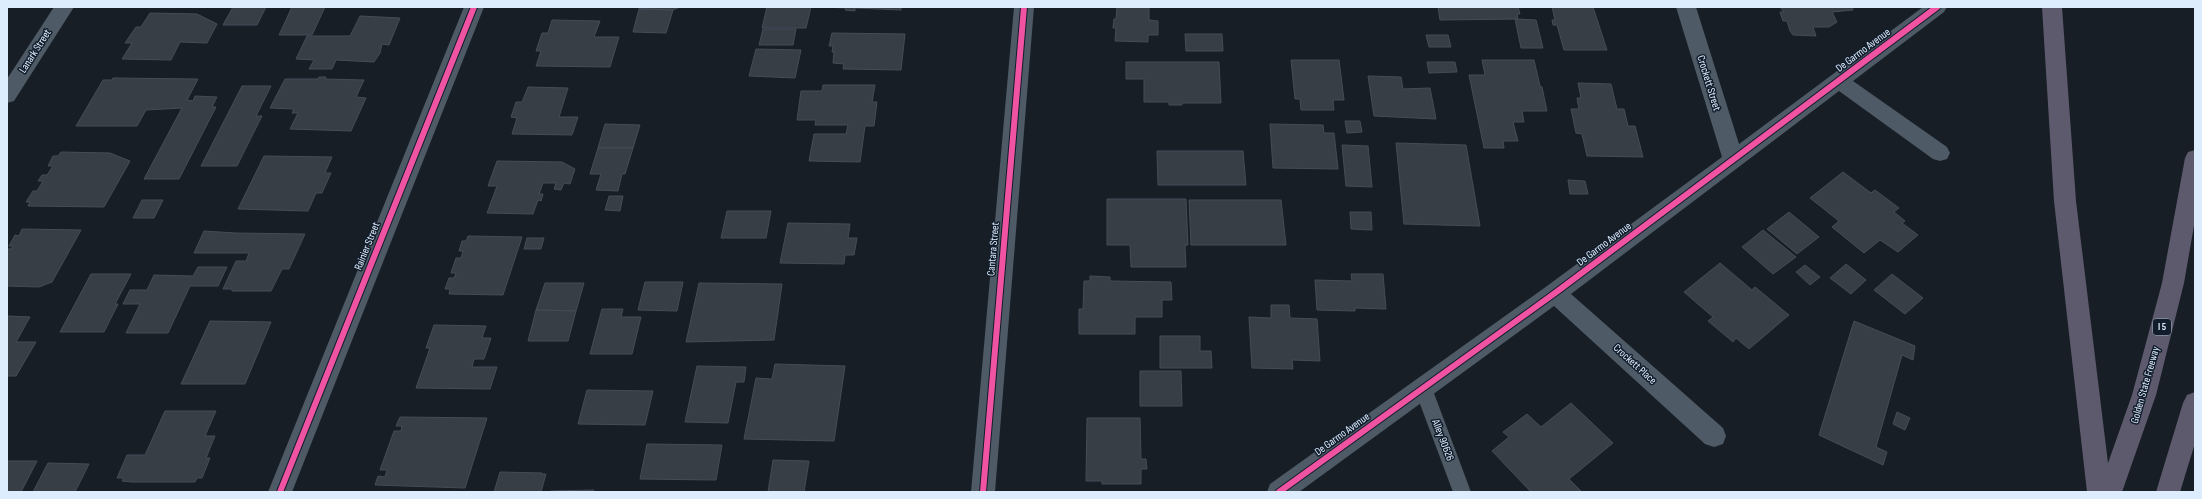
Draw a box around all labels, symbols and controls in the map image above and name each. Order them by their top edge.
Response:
street label: De Garmo Avenue [1833,25,1893,75]
street label: Lanark Street [16,26,54,75]
street label: Crockett Street [1694,54,1724,113]
street label: De Garmo Avenue [1574,219,1634,269]
street label: Rainier Street [352,220,383,272]
street label: Cantara Street [984,221,1002,276]
road number: I 5 [2153,319,2171,335]
street label: Crockett Place [1611,341,1659,387]
street label: Golden State Freeway [2128,344,2162,425]
street label: De Garmo Avenue [1312,410,1372,458]
street label: Alley 90626 [1429,417,1457,463]

